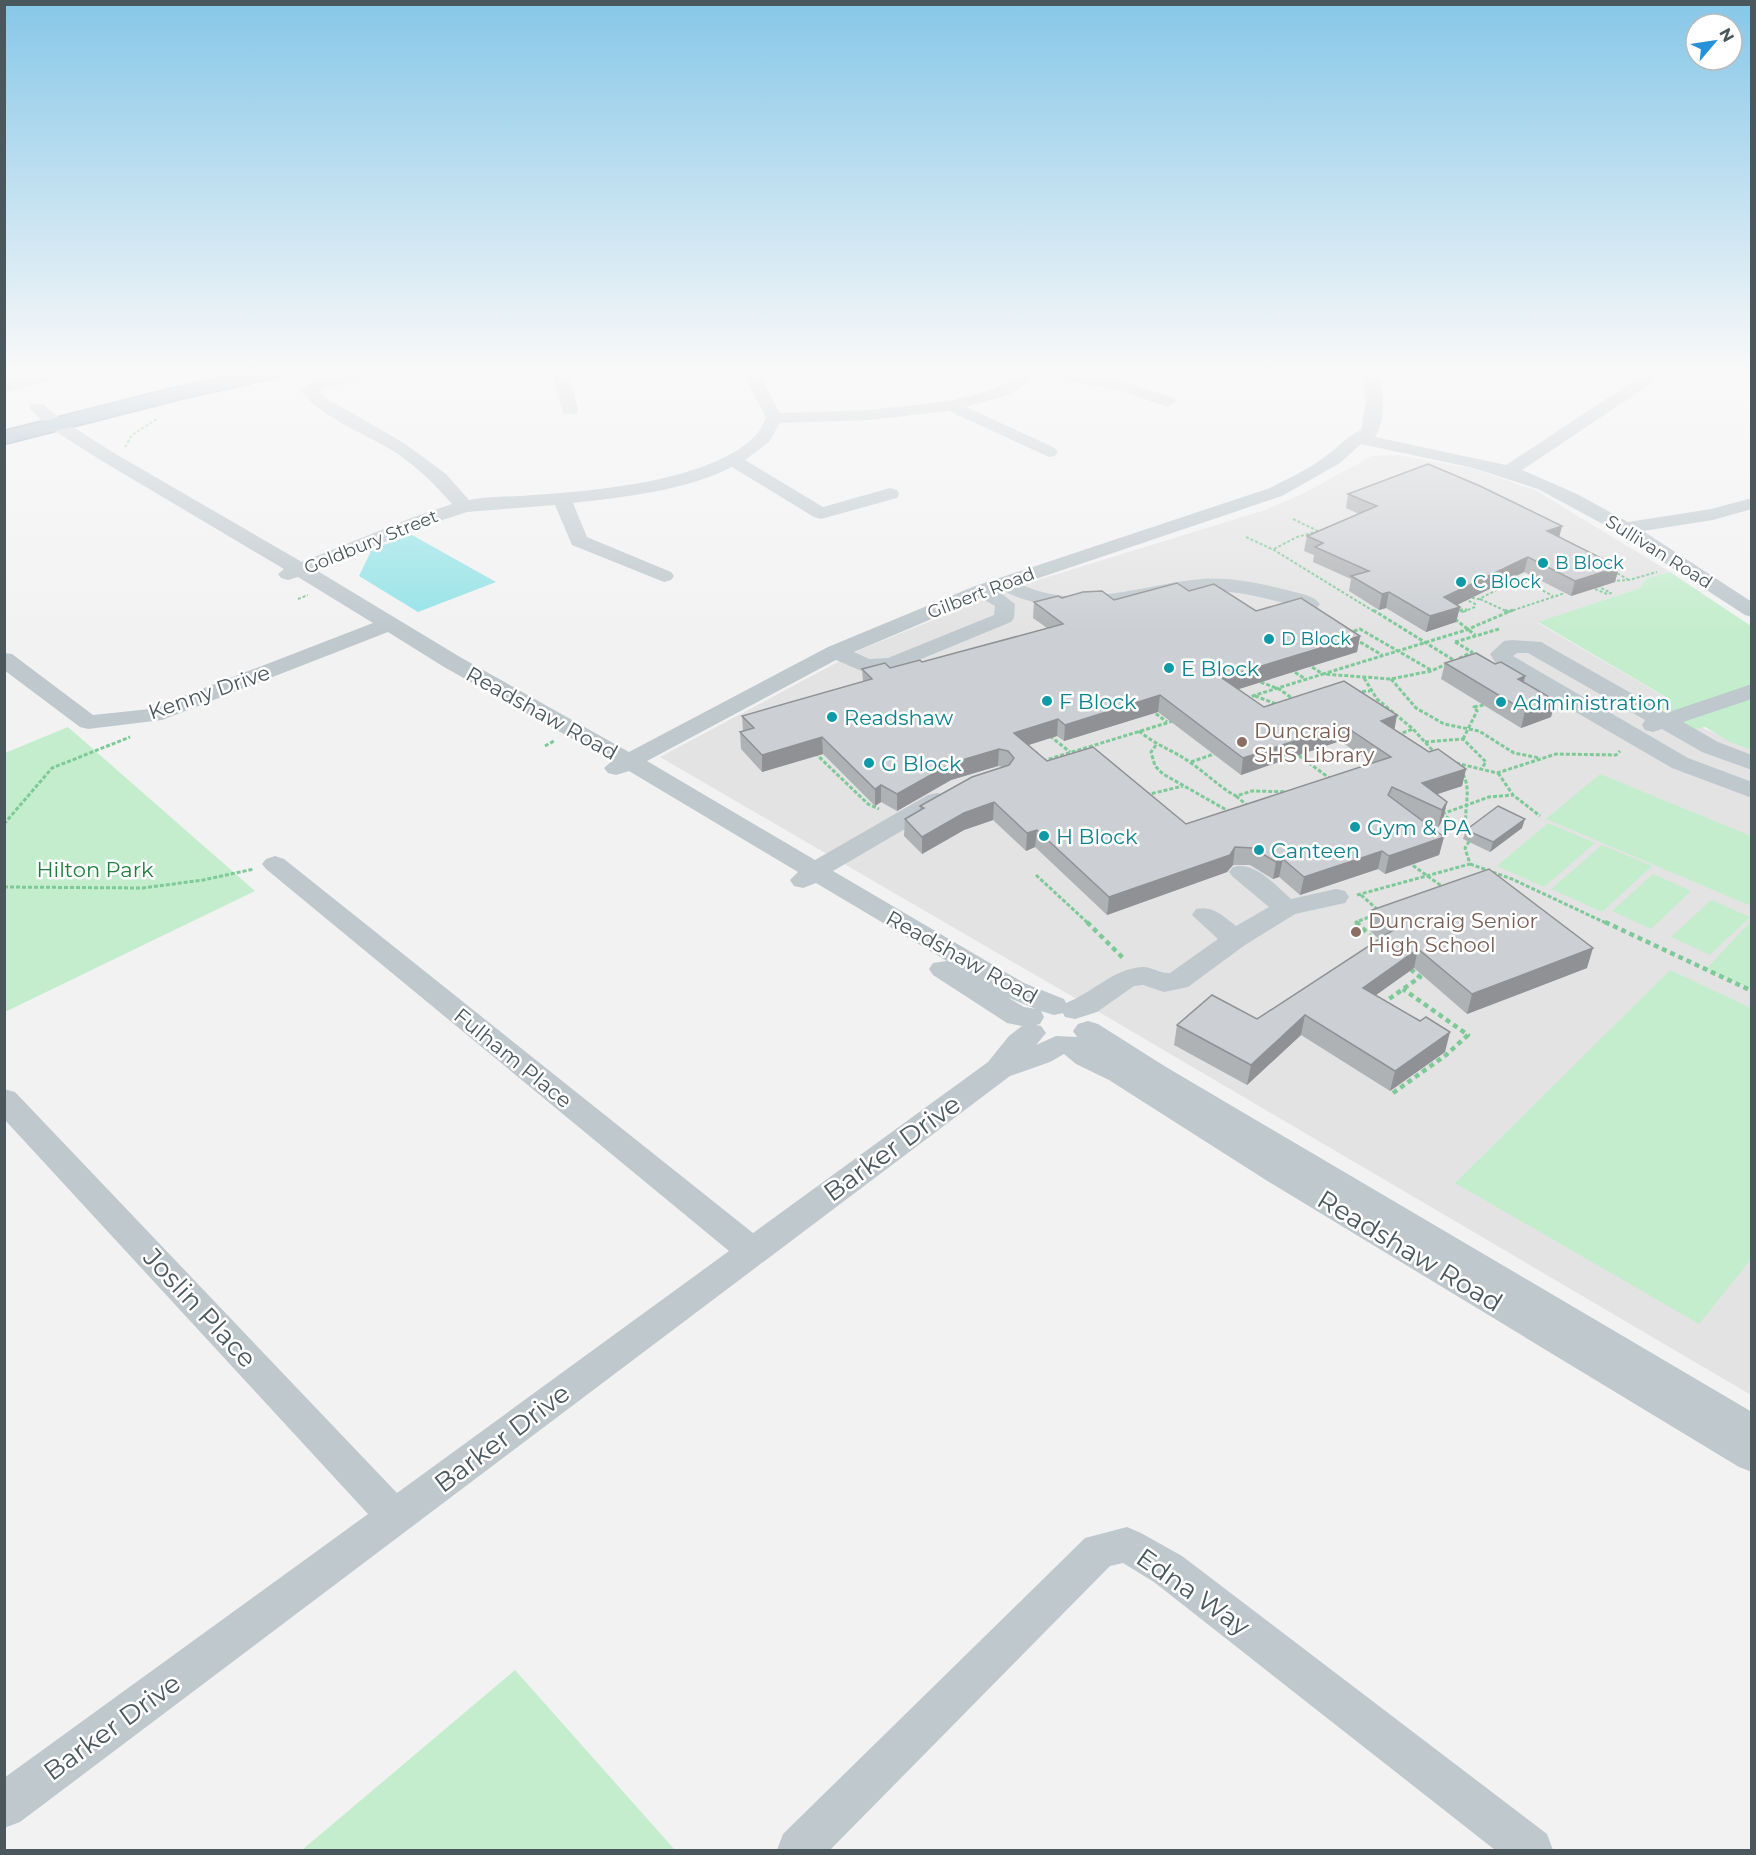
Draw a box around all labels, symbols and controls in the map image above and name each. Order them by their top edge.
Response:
north arrow [1684,12,1744,72]
text: N [1715,25,1738,45]
street label: Goldbury Street [301,505,441,579]
street label: Sullivan Road [1602,510,1716,594]
place label: B Block [1555,552,1624,574]
marker: B Block [1536,556,1550,570]
street label: Gilbert Road [924,562,1038,624]
place label: C Block [1473,571,1541,593]
marker: C Block [1454,575,1468,589]
place label: D Block [1281,628,1351,650]
marker: D Block [1262,632,1276,646]
place label: E Block [1181,656,1260,681]
street label: Kenny Drive [145,660,273,724]
street label: Readshaw Road [462,661,622,765]
marker: E Block [1162,661,1176,675]
place label: F Block [1059,689,1137,714]
place label: Administration [1513,690,1670,715]
marker: F Block [1040,694,1054,708]
marker: Administration [1494,695,1508,709]
place label: Readshaw [844,705,954,730]
marker: Readshaw [825,710,839,724]
place label: Duncraig SHS Library [1254,718,1375,767]
marker: Duncraig SHS Library [1235,735,1249,749]
place label: G Block [881,751,962,776]
marker: G Block [862,756,876,770]
place label: Gym & PA [1367,815,1472,840]
marker: Gym & PA [1348,820,1362,834]
place label: H Block [1056,824,1138,849]
marker: H Block [1037,829,1051,843]
place label: Canteen [1271,838,1360,863]
marker: Canteen [1252,843,1266,857]
park label: Hilton Park [36,857,154,882]
street label: Readshaw Road [882,905,1042,1009]
place label: Duncraig Senior High School [1368,908,1538,957]
marker: Duncraig Senior High School [1349,925,1363,939]
street label: Fulham Place [449,1003,577,1113]
street label: Barker Drive [817,1088,967,1208]
street label: Readshaw Road [1312,1183,1508,1319]
street label: Joslin Place [136,1241,263,1374]
street label: Barker Drive [428,1377,576,1499]
street label: Edna Way [1130,1541,1257,1643]
street label: Barker Drive [37,1667,187,1787]

